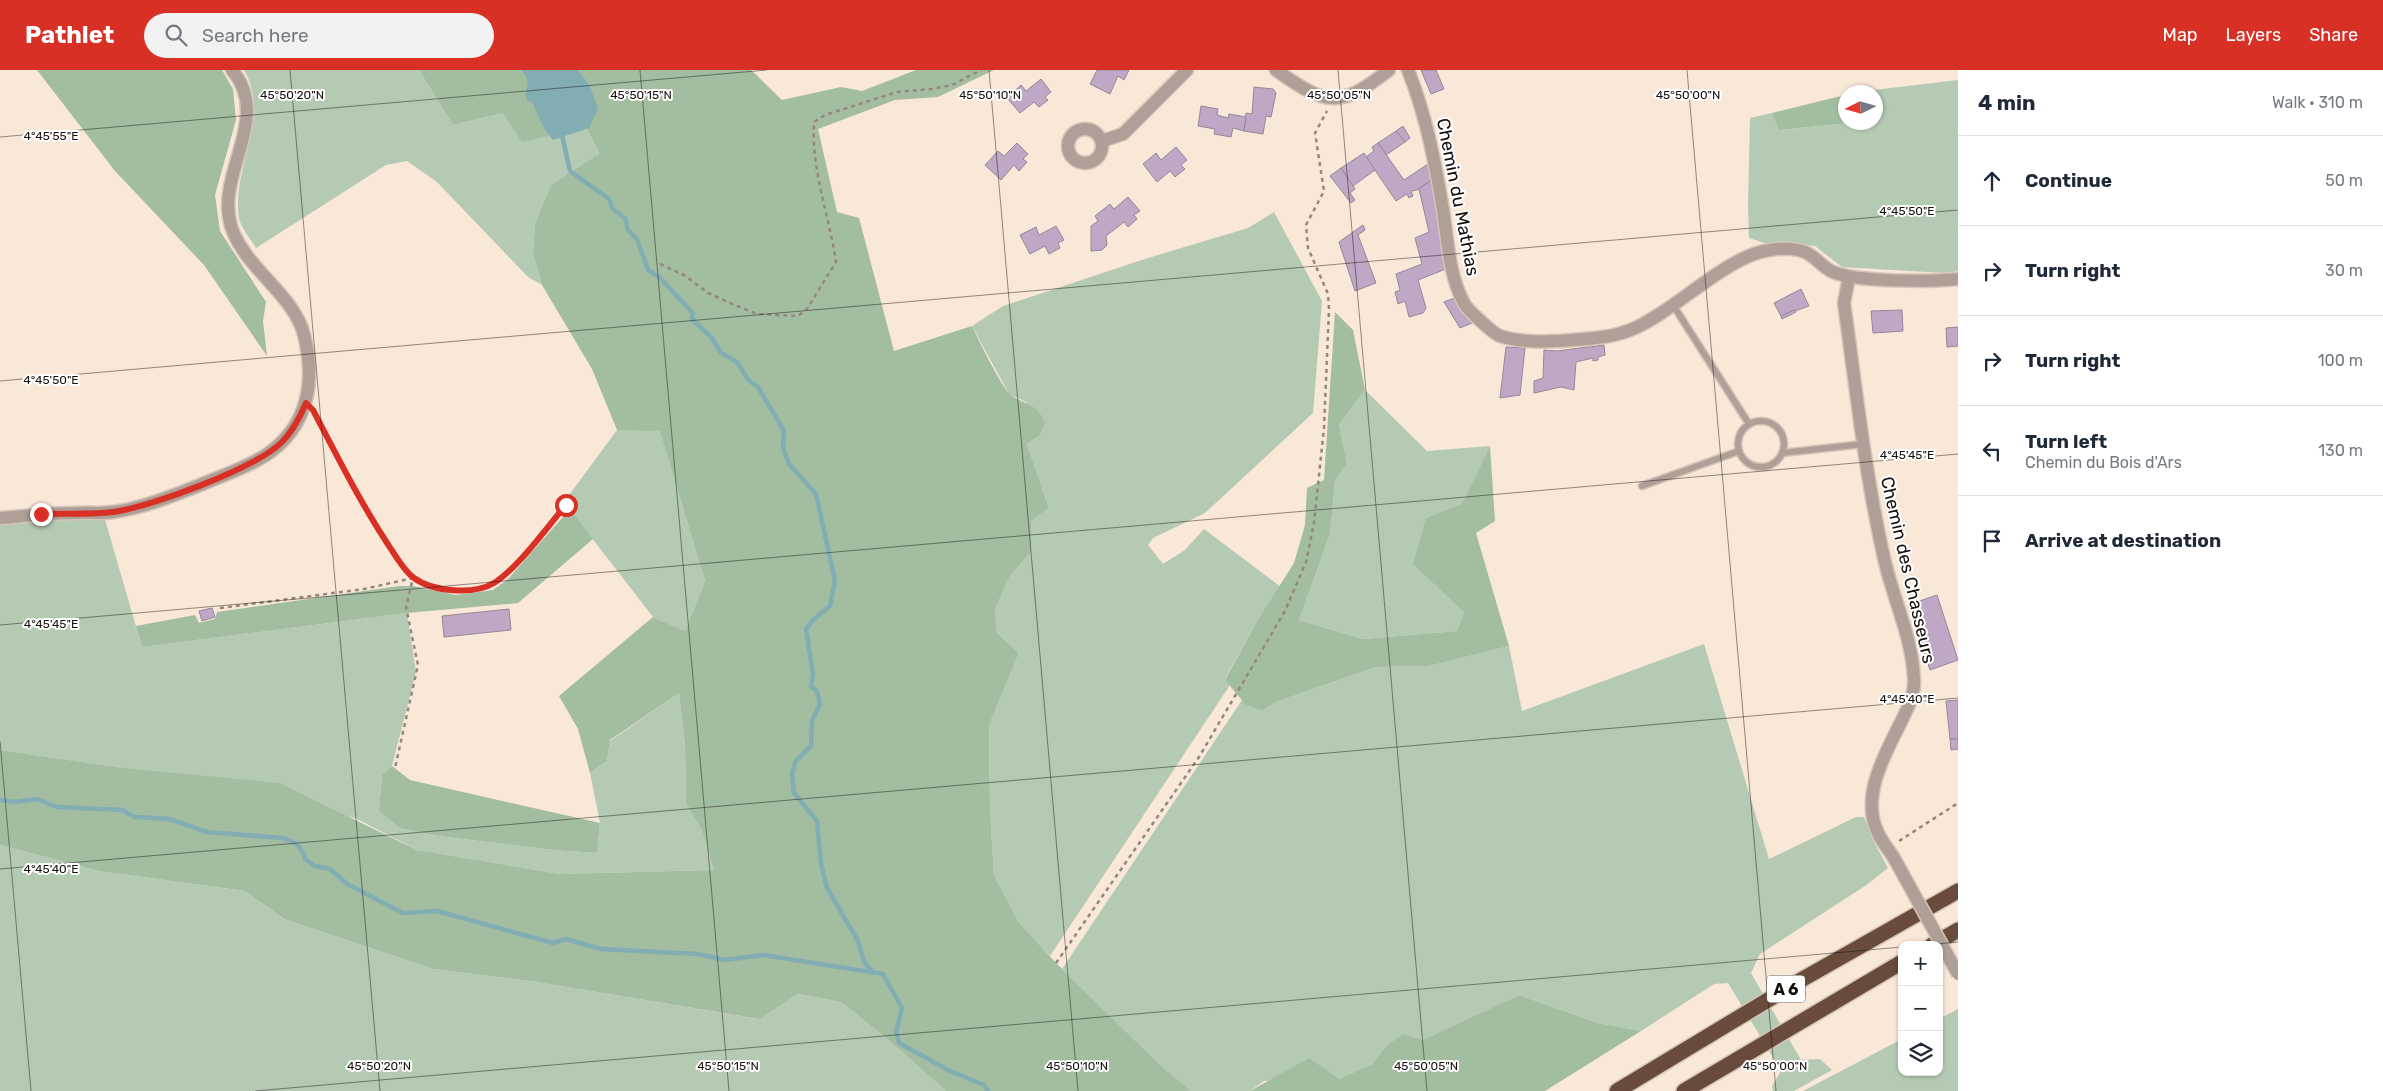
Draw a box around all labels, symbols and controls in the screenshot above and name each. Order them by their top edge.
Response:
search box [144,13,494,58]
text: Pathlet [25,21,114,49]
icon: search [162,21,190,49]
text: Search here [202,24,309,47]
text: Map [2163,24,2198,46]
text: Layers [2226,24,2281,46]
text: Share [2309,24,2358,46]
north arrow [1838,85,1883,130]
text: 45°50'20"N [260,88,324,102]
text: 45°50'15"N [610,88,672,102]
text: 45°50'10"N [959,88,1021,102]
text: 45°50'05"N [1307,88,1371,102]
text: 45°50'00"N [1656,88,1720,102]
text: 4 min [1978,90,2036,115]
text: Walk · 310 m [2272,93,2363,112]
street label: Chemin du Mathias [1432,116,1484,278]
text: 4°45'55"E [24,129,78,143]
icon: ahead [1978,167,2006,195]
text: Continue [2025,169,2112,192]
text: 50 m [2325,171,2363,190]
text: 4°45'50"E [1879,204,1935,218]
icon: right [1978,257,2006,285]
text: Turn right [2025,259,2120,282]
text: 30 m [2325,261,2363,280]
icon: right [1978,347,2006,375]
text: Turn right [2025,349,2120,372]
text: 100 m [2318,351,2363,370]
text: 4°45'50"E [23,373,79,387]
text: Turn left [2025,430,2107,453]
icon: left [1978,437,2006,465]
text: 130 m [2318,441,2363,460]
text: 4°45'45"E [1880,448,1934,462]
text: Chemin du Bois d'Ars [2025,453,2182,472]
street label: Chemin des Chasseurs [1876,474,1940,666]
route start [555,494,578,517]
route end [30,503,53,526]
icon: arrive [1978,527,2006,555]
text: Arrive at destination [2025,529,2221,552]
text: 4°45'45"E [24,617,78,631]
text: 4°45'40"E [1880,692,1935,706]
text: 4°45'40"E [24,862,79,876]
map controls [1898,941,1943,1076]
button: + [1898,941,1943,986]
road number: A 6 [1767,976,1805,1002]
button: − [1898,986,1943,1031]
button: layers [1898,1031,1943,1076]
text: 45°50'20"N [347,1059,411,1073]
text: 45°50'15"N [697,1059,759,1073]
text: 45°50'10"N [1046,1059,1108,1073]
text: 45°50'05"N [1394,1059,1458,1073]
text: 45°50'00"N [1743,1059,1807,1073]

